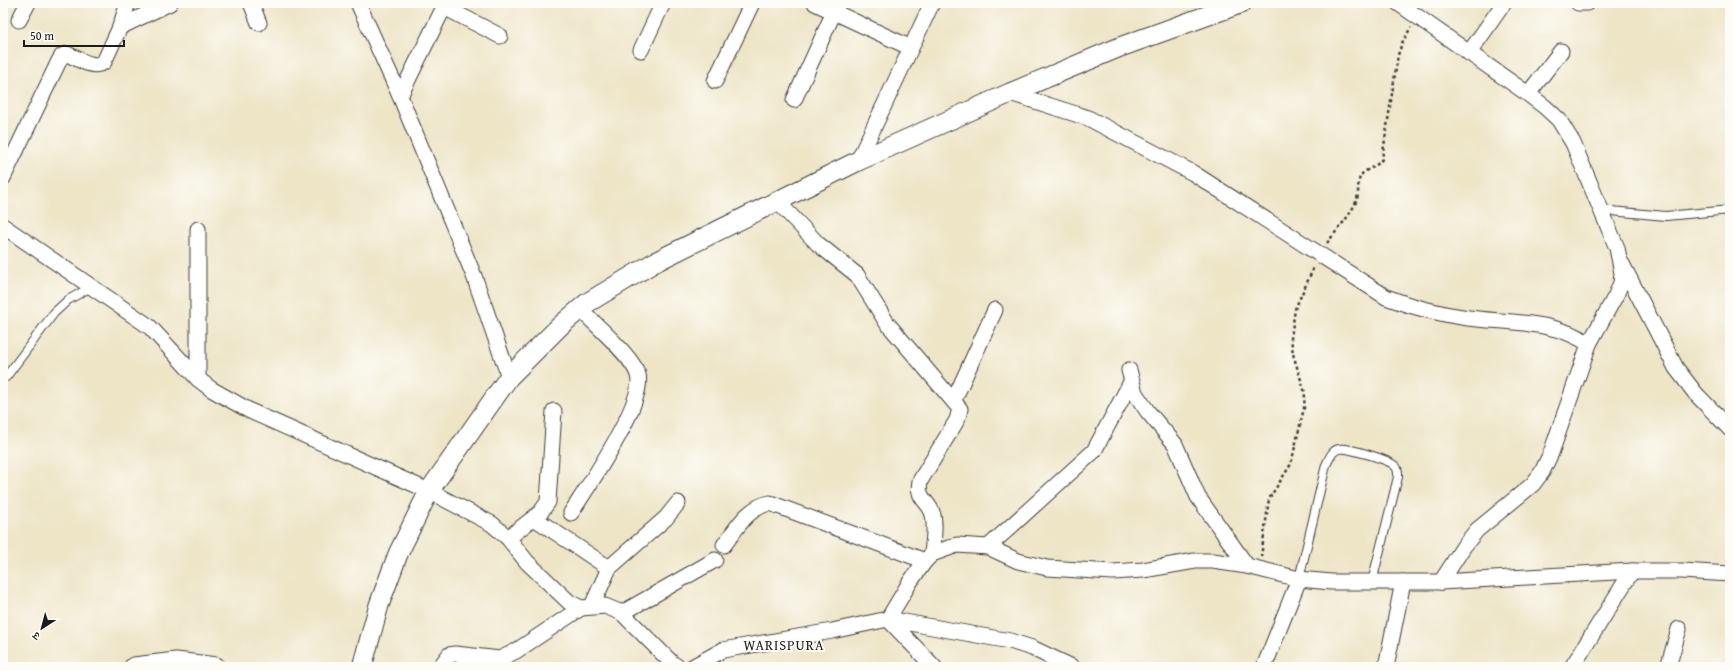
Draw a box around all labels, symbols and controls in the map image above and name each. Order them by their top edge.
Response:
scale bar [24,22,124,48]
text: 50 m [30,27,54,44]
north arrow [22,608,62,648]
text: उ [28,627,44,645]
district label: WARISPURA [744,635,824,655]

